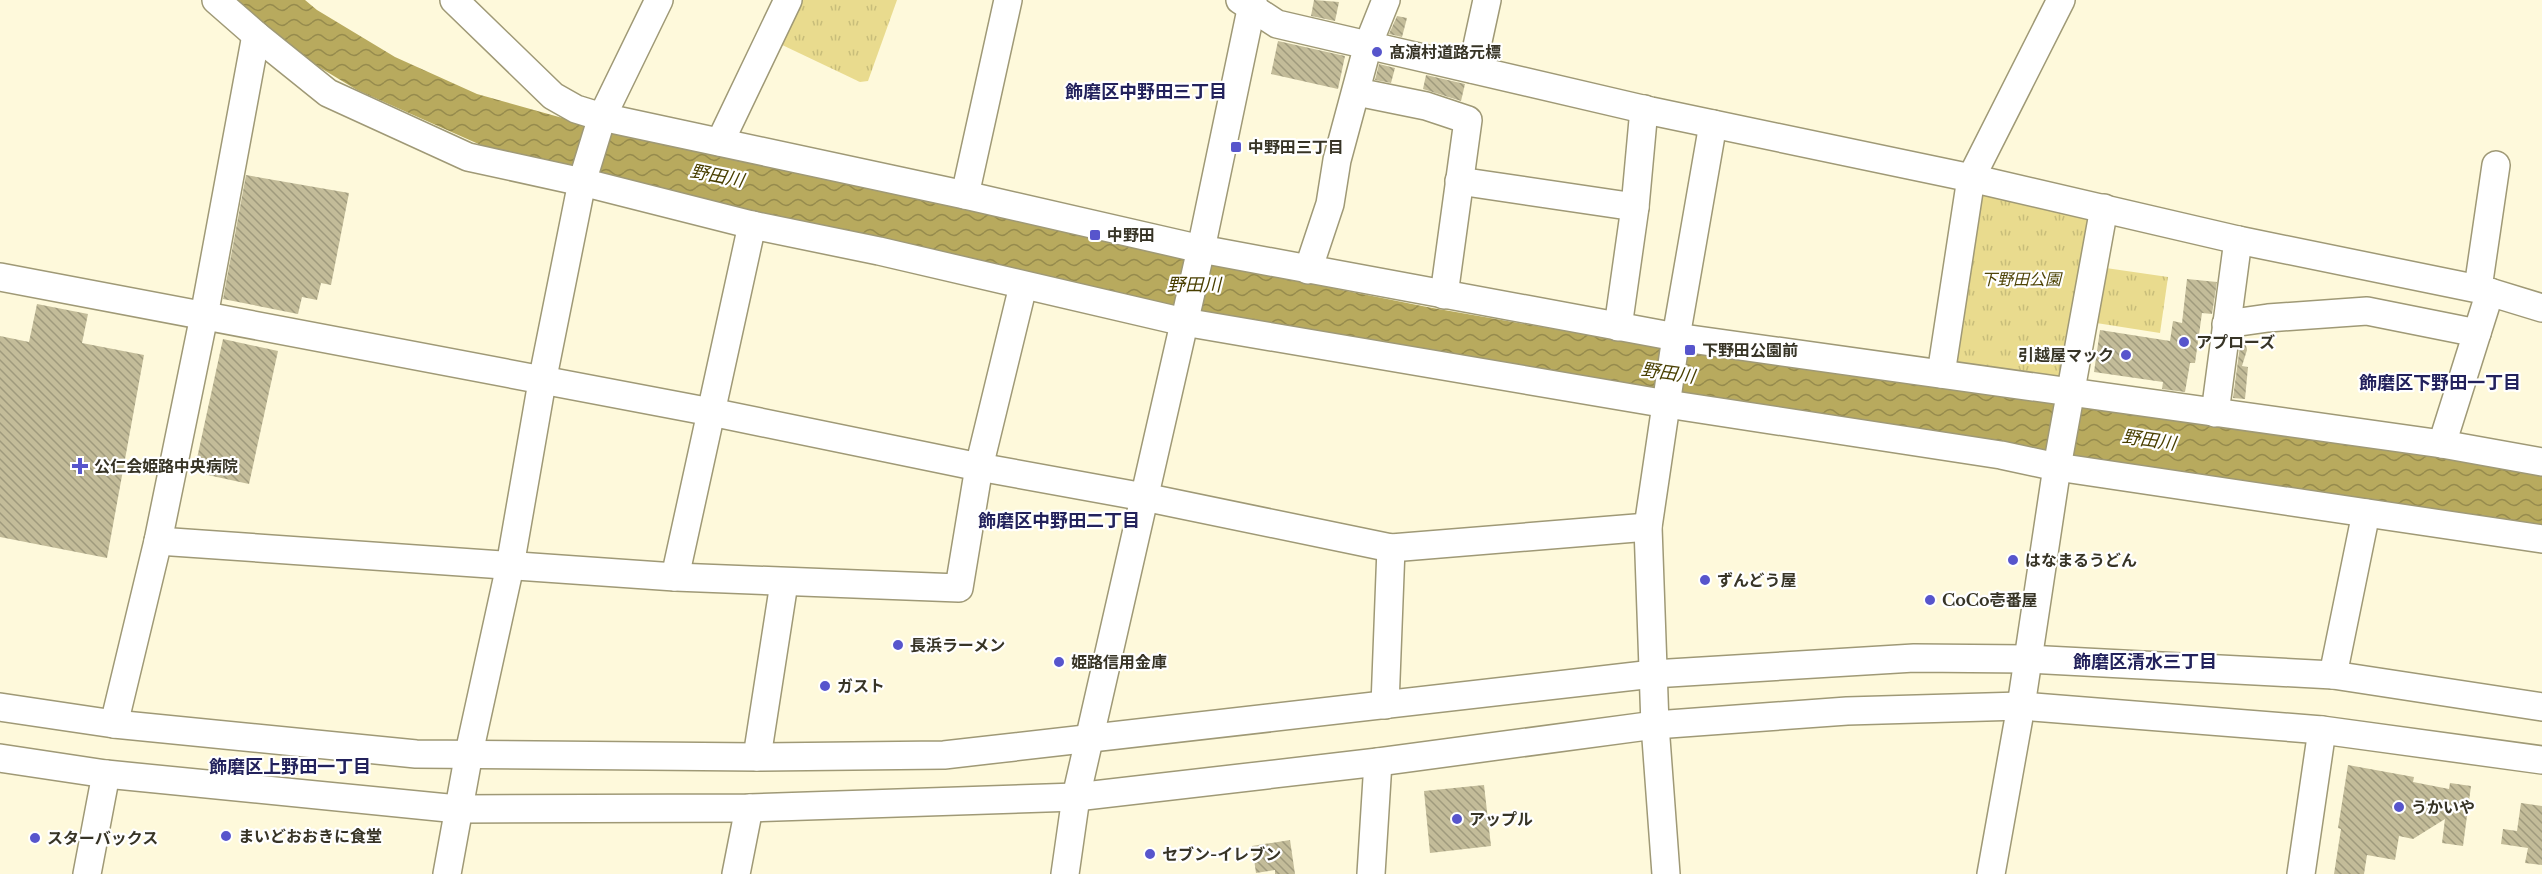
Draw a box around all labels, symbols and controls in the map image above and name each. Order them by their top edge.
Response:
place label: 髙濵村道路元標 [1389,42,1501,62]
marker: 髙濵村道路元標 [1370,45,1384,59]
district label: 飾磨区中野田三丁目 [1065,81,1227,103]
place label: 中野田三丁目 [1248,137,1344,157]
marker: 中野田三丁目 [1229,140,1243,154]
water label: 野田川 [688,160,748,192]
place label: 中野田 [1107,225,1155,245]
marker: 中野田 [1088,228,1102,242]
park label: 下野田公園 [1981,269,2063,289]
water label: 野田川 [1167,274,1223,296]
place label: アプローズ [2196,332,2275,352]
marker: アプローズ [2177,335,2191,349]
place label: 下野田公園前 [1702,340,1798,360]
marker: 下野田公園前 [1683,343,1697,357]
place label: 引越屋マック [2018,345,2114,365]
marker: 引越屋マック [2119,348,2133,362]
water label: 野田川 [1640,358,1698,388]
district label: 飾磨区下野田一丁目 [2359,372,2521,394]
water label: 野田川 [2121,425,2179,455]
place label: 公仁会姫路中央病院 [94,456,238,476]
marker: 公仁会姫路中央病院 [71,457,89,475]
district label: 飾磨区中野田二丁目 [978,510,1140,532]
place label: はなまるうどん [2025,550,2137,570]
marker: はなまるうどん [2006,553,2020,567]
place label: ずんどう屋 [1717,570,1797,590]
marker: ずんどう屋 [1698,573,1712,587]
place label: CoCo壱番屋 [1942,590,2037,610]
marker: CoCo壱番屋 [1923,593,1937,607]
place label: 長浜ラーメン [910,635,1005,655]
marker: 長浜ラーメン [891,638,905,652]
district label: 飾磨区清水三丁目 [2073,651,2217,673]
place label: 姫路信用金庫 [1071,652,1167,672]
marker: 姫路信用金庫 [1052,655,1066,669]
place label: ガスト [837,676,885,696]
marker: ガスト [818,679,832,693]
district label: 飾磨区上野田一丁目 [209,756,371,778]
place label: うかいや [2411,797,2475,817]
marker: うかいや [2392,800,2406,814]
place label: アップル [1469,809,1533,829]
marker: アップル [1450,812,1464,826]
place label: まいどおおきに食堂 [238,826,382,846]
place label: スターバックス [47,828,158,848]
marker: まいどおおきに食堂 [219,829,233,843]
marker: スターバックス [28,831,42,845]
place label: セブン-イレブン [1162,844,1281,864]
marker: セブン-イレブン [1143,847,1157,861]

